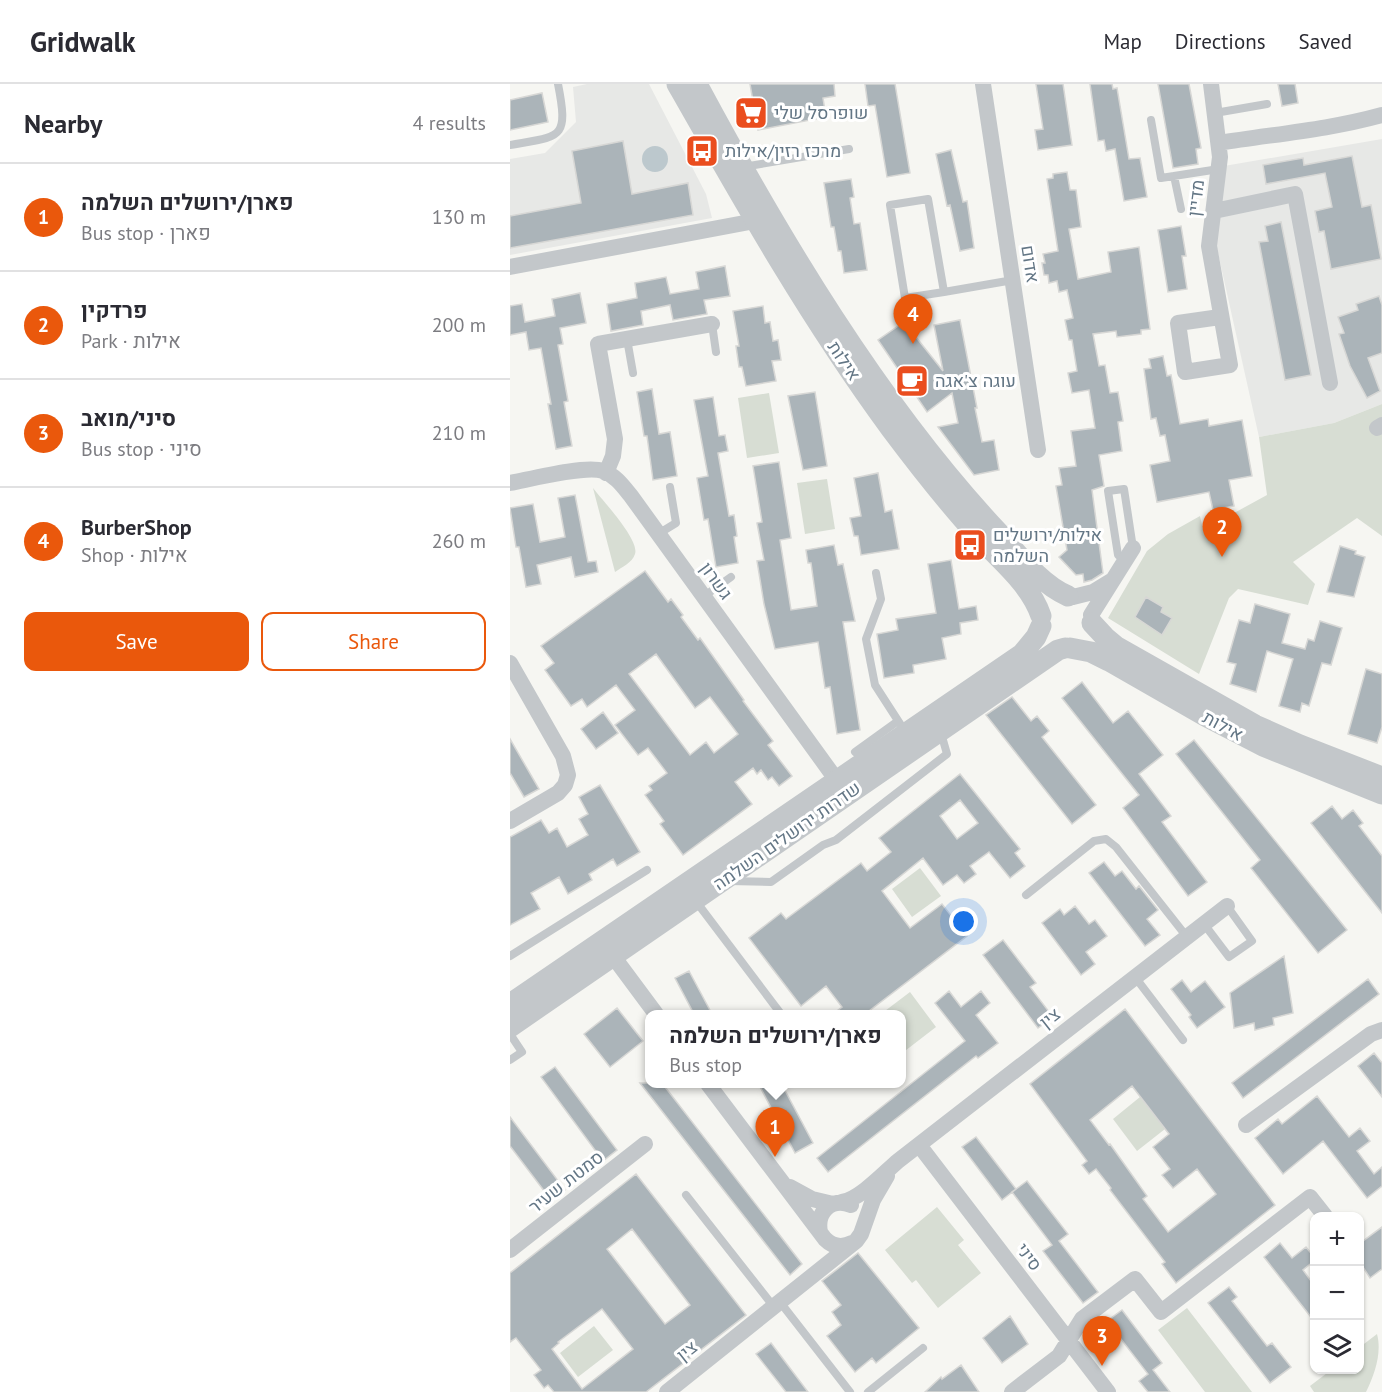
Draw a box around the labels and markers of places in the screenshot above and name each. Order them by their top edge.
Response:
supermarket icon: שופרסל שלי [733,95,769,131]
place label: שופרסל שלי [774,101,868,124]
bus stop icon: מרכז רזין/אילות [684,133,720,169]
place label: מרכז רזין/אילות [725,139,841,162]
pin: 4 [894,294,932,344]
cafe icon: עוגה צ'אגה [894,363,930,399]
place label: עוגה צ'אגה [935,369,1016,392]
pin: 2 [1202,508,1242,557]
place label: אילות/ירושלים השלמה [993,523,1102,567]
bus stop icon: אילות/ירושלים השלמה [952,527,988,563]
pin: 1 [756,1108,794,1157]
pin: 3 [1082,1316,1122,1366]

